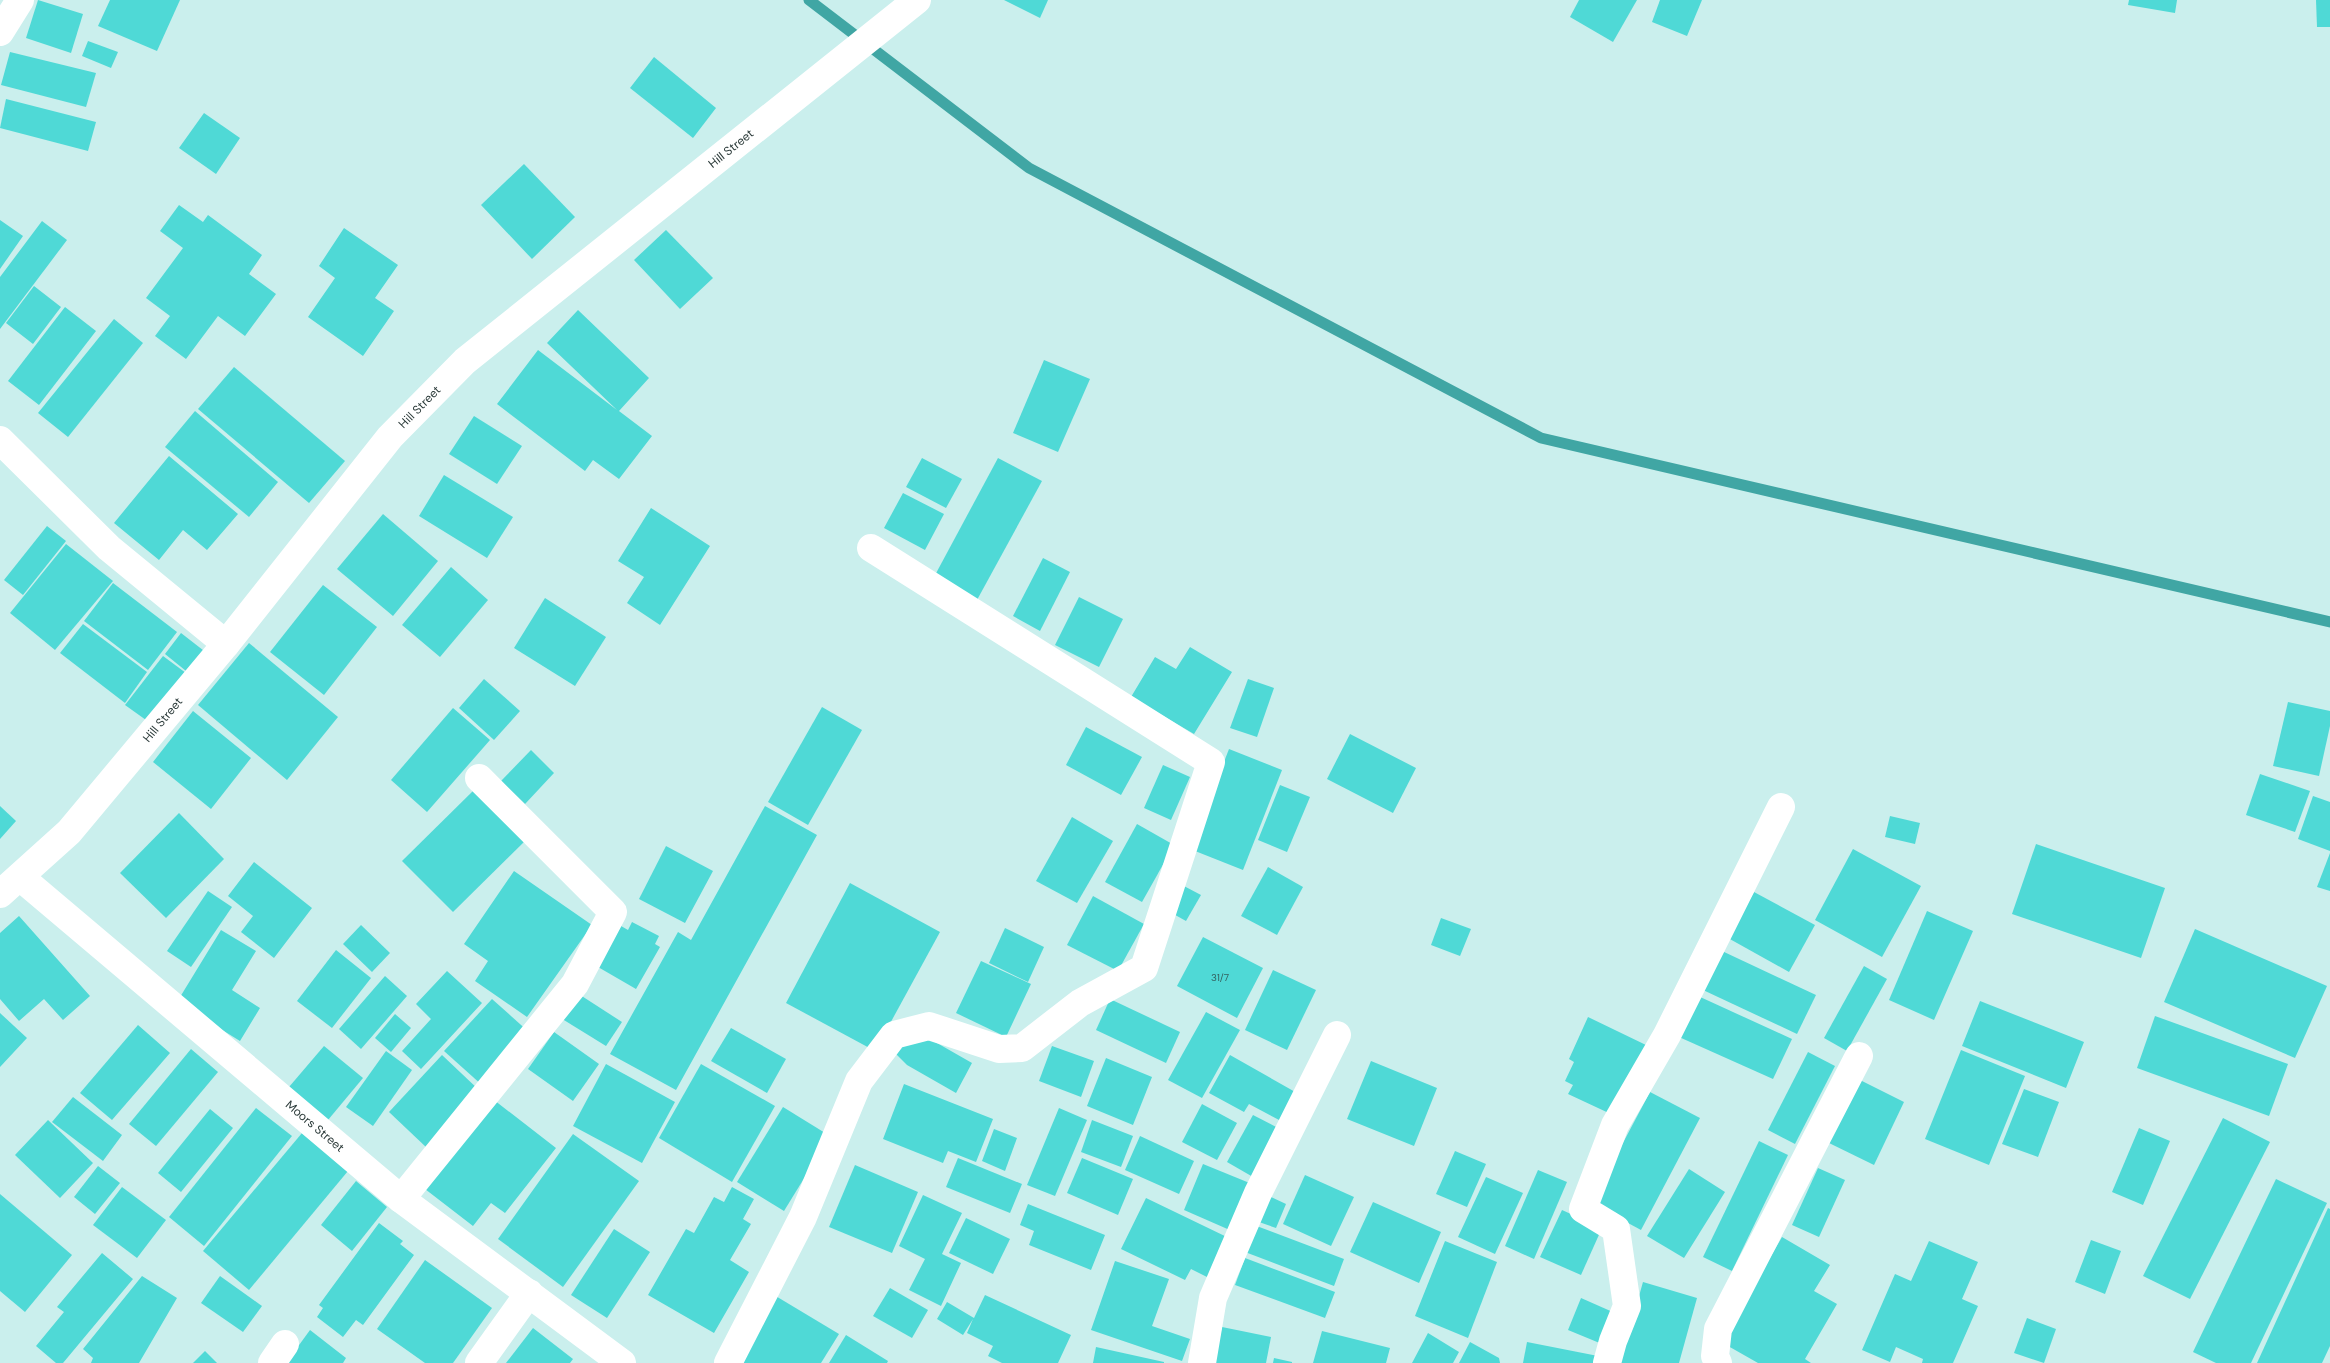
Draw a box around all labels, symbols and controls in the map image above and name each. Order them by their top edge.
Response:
street label: Hill Street [705,125,757,172]
street label: Hill Street [395,382,444,432]
street label: Hill Street [139,694,186,746]
house number: 31/7 [1211,971,1229,984]
street label: Moors Street [282,1097,348,1156]

